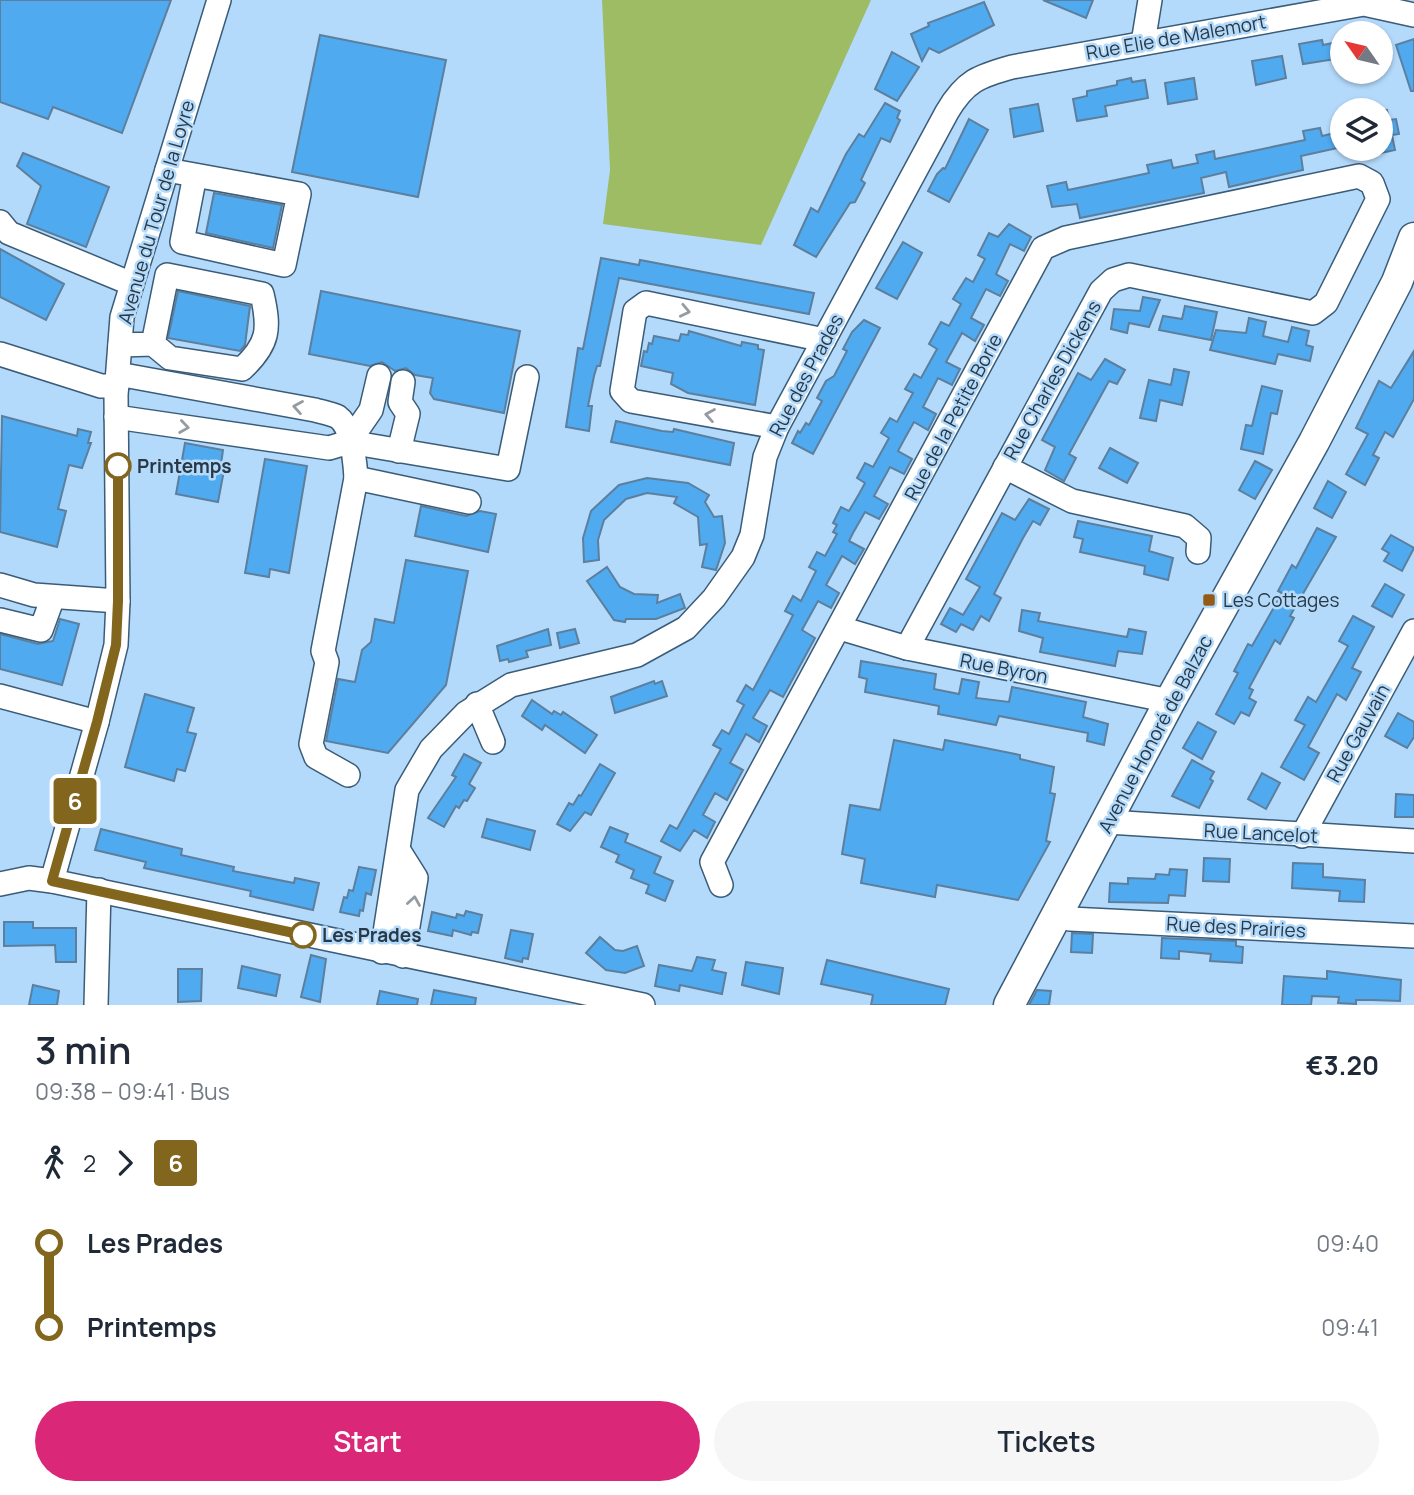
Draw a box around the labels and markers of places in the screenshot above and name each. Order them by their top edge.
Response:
marker: Printemps [105,453,131,479]
place label: Printemps [137,453,232,479]
place label: Les Cottages [1223,587,1339,613]
marker: Les Cottages [1201,592,1217,608]
marker: Les Prades [290,922,316,948]
place label: Les Prades [322,922,422,948]

